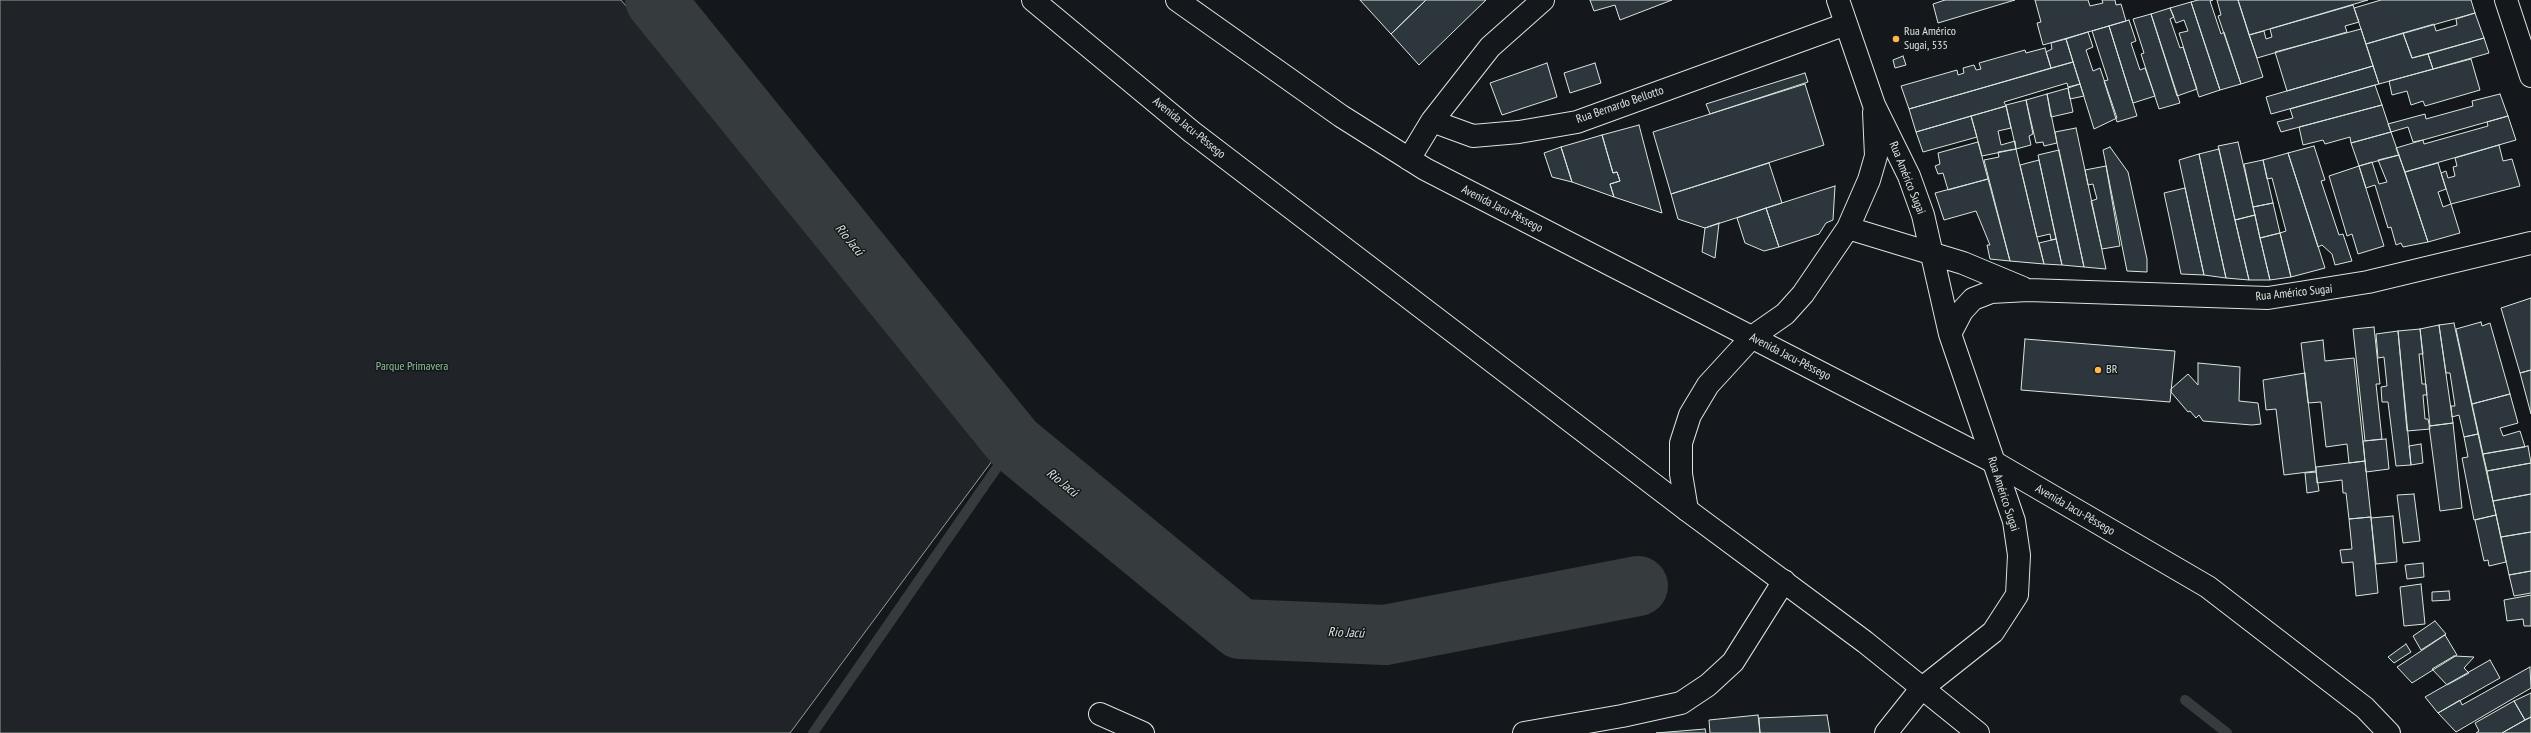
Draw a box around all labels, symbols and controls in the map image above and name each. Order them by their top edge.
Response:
place label: Rua Américo Sugai, 535 [1904,25,1956,53]
marker: Rua Américo Sugai, 535 [1891,34,1901,44]
street label: Rua Bernardo Bellotto [1574,83,1666,127]
street label: Avenida Jacu-Pêssego [1150,94,1228,162]
street label: Rua Américo Sugai [1886,139,1928,217]
street label: Avenida Jacu-Pêssego [1459,182,1545,236]
water label: Rio Jacú [832,221,866,259]
street label: Rua Américo Sugai [2255,282,2333,304]
street label: Avenida Jacu-Pêssego [1747,330,1833,384]
park label: Parque Primavera [376,360,448,374]
place label: BR [2106,363,2117,377]
marker: BR [2093,365,2103,375]
street label: Rua Américo Sugai [1984,455,2022,533]
water label: Rio Jacú [1043,466,1081,500]
street label: Avenida Jacu-Pêssego [2033,481,2117,539]
water label: Rio Jacú [1328,625,1364,641]

